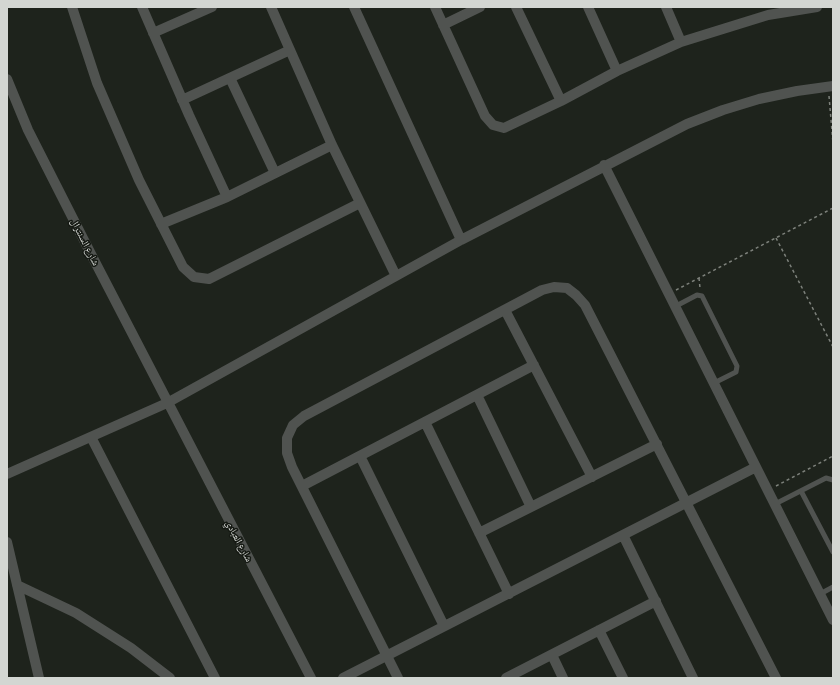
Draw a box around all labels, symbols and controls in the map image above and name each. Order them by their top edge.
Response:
street label: شارع السنترال [68,217,102,267]
street label: شارع العبادي [223,518,255,564]

